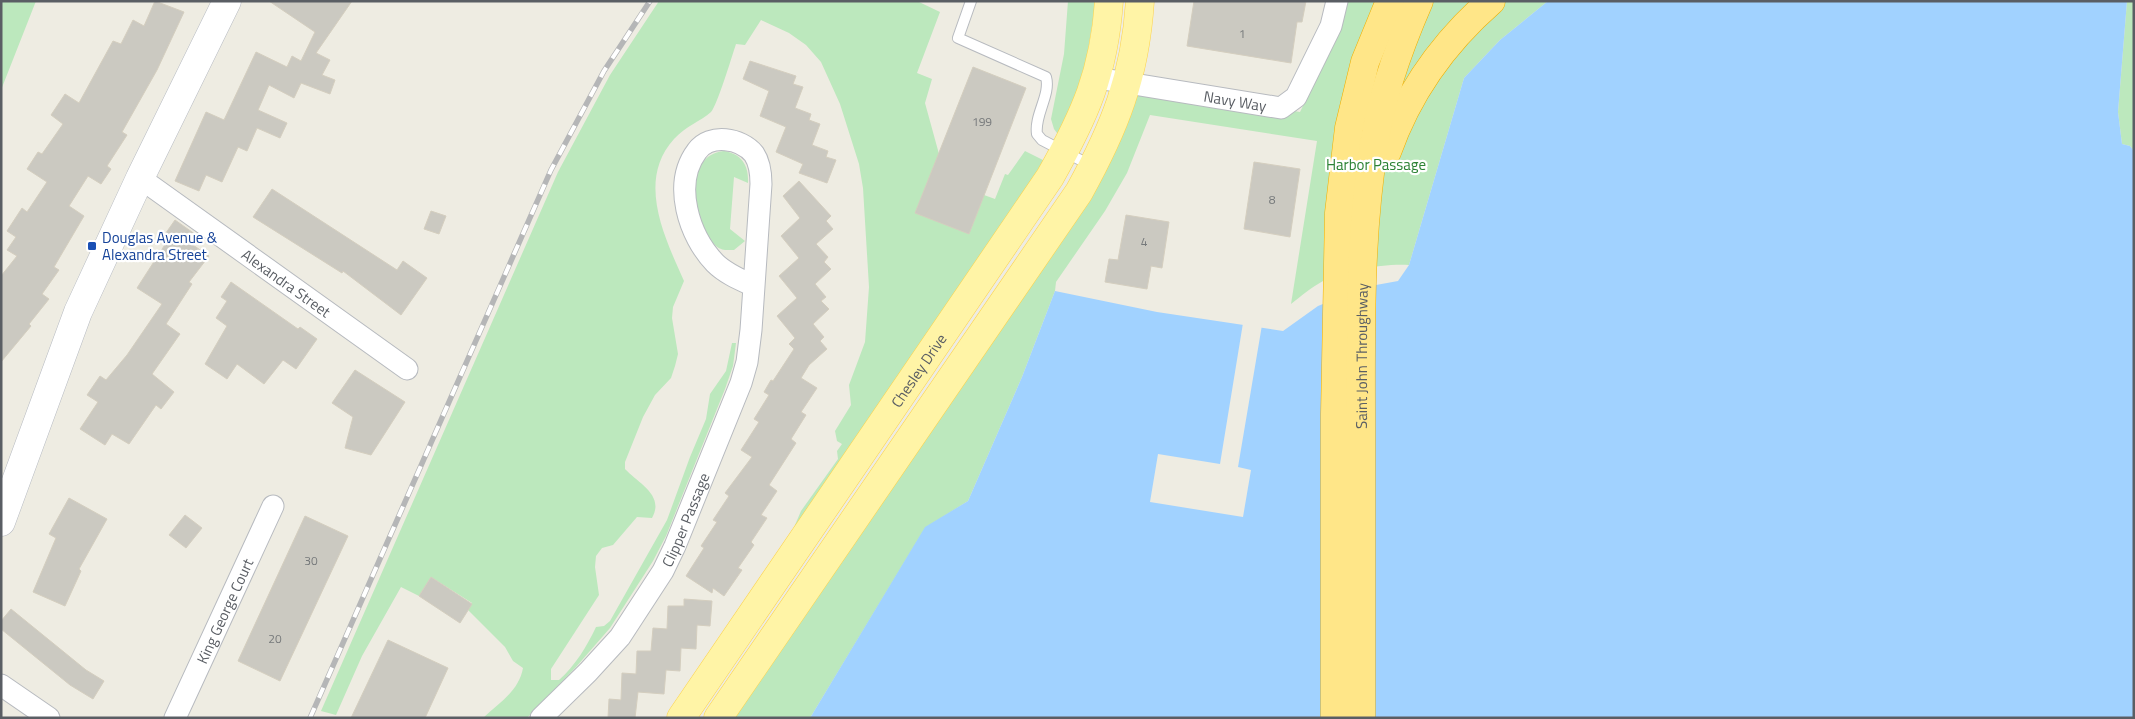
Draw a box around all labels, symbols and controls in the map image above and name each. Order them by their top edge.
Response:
house number: 1 [1239,24,1245,43]
street label: Navy Way [1202,84,1268,117]
house number: 199 [972,112,992,131]
park label: Harbor Passage [1326,153,1426,176]
house number: 8 [1269,190,1276,209]
place label: Douglas Avenue & Alexandra Street [102,226,218,266]
house number: 4 [1141,232,1148,251]
marker: Douglas Avenue & Alexandra Street [86,240,98,252]
street label: Alexandra Street [237,243,336,323]
street label: Saint John Throughway [1349,283,1373,429]
street label: Chesley Drive [885,329,952,412]
street label: Clipper Passage [655,469,715,571]
house number: 30 [304,551,318,570]
street label: King George Court [190,554,259,667]
house number: 20 [268,629,282,648]

